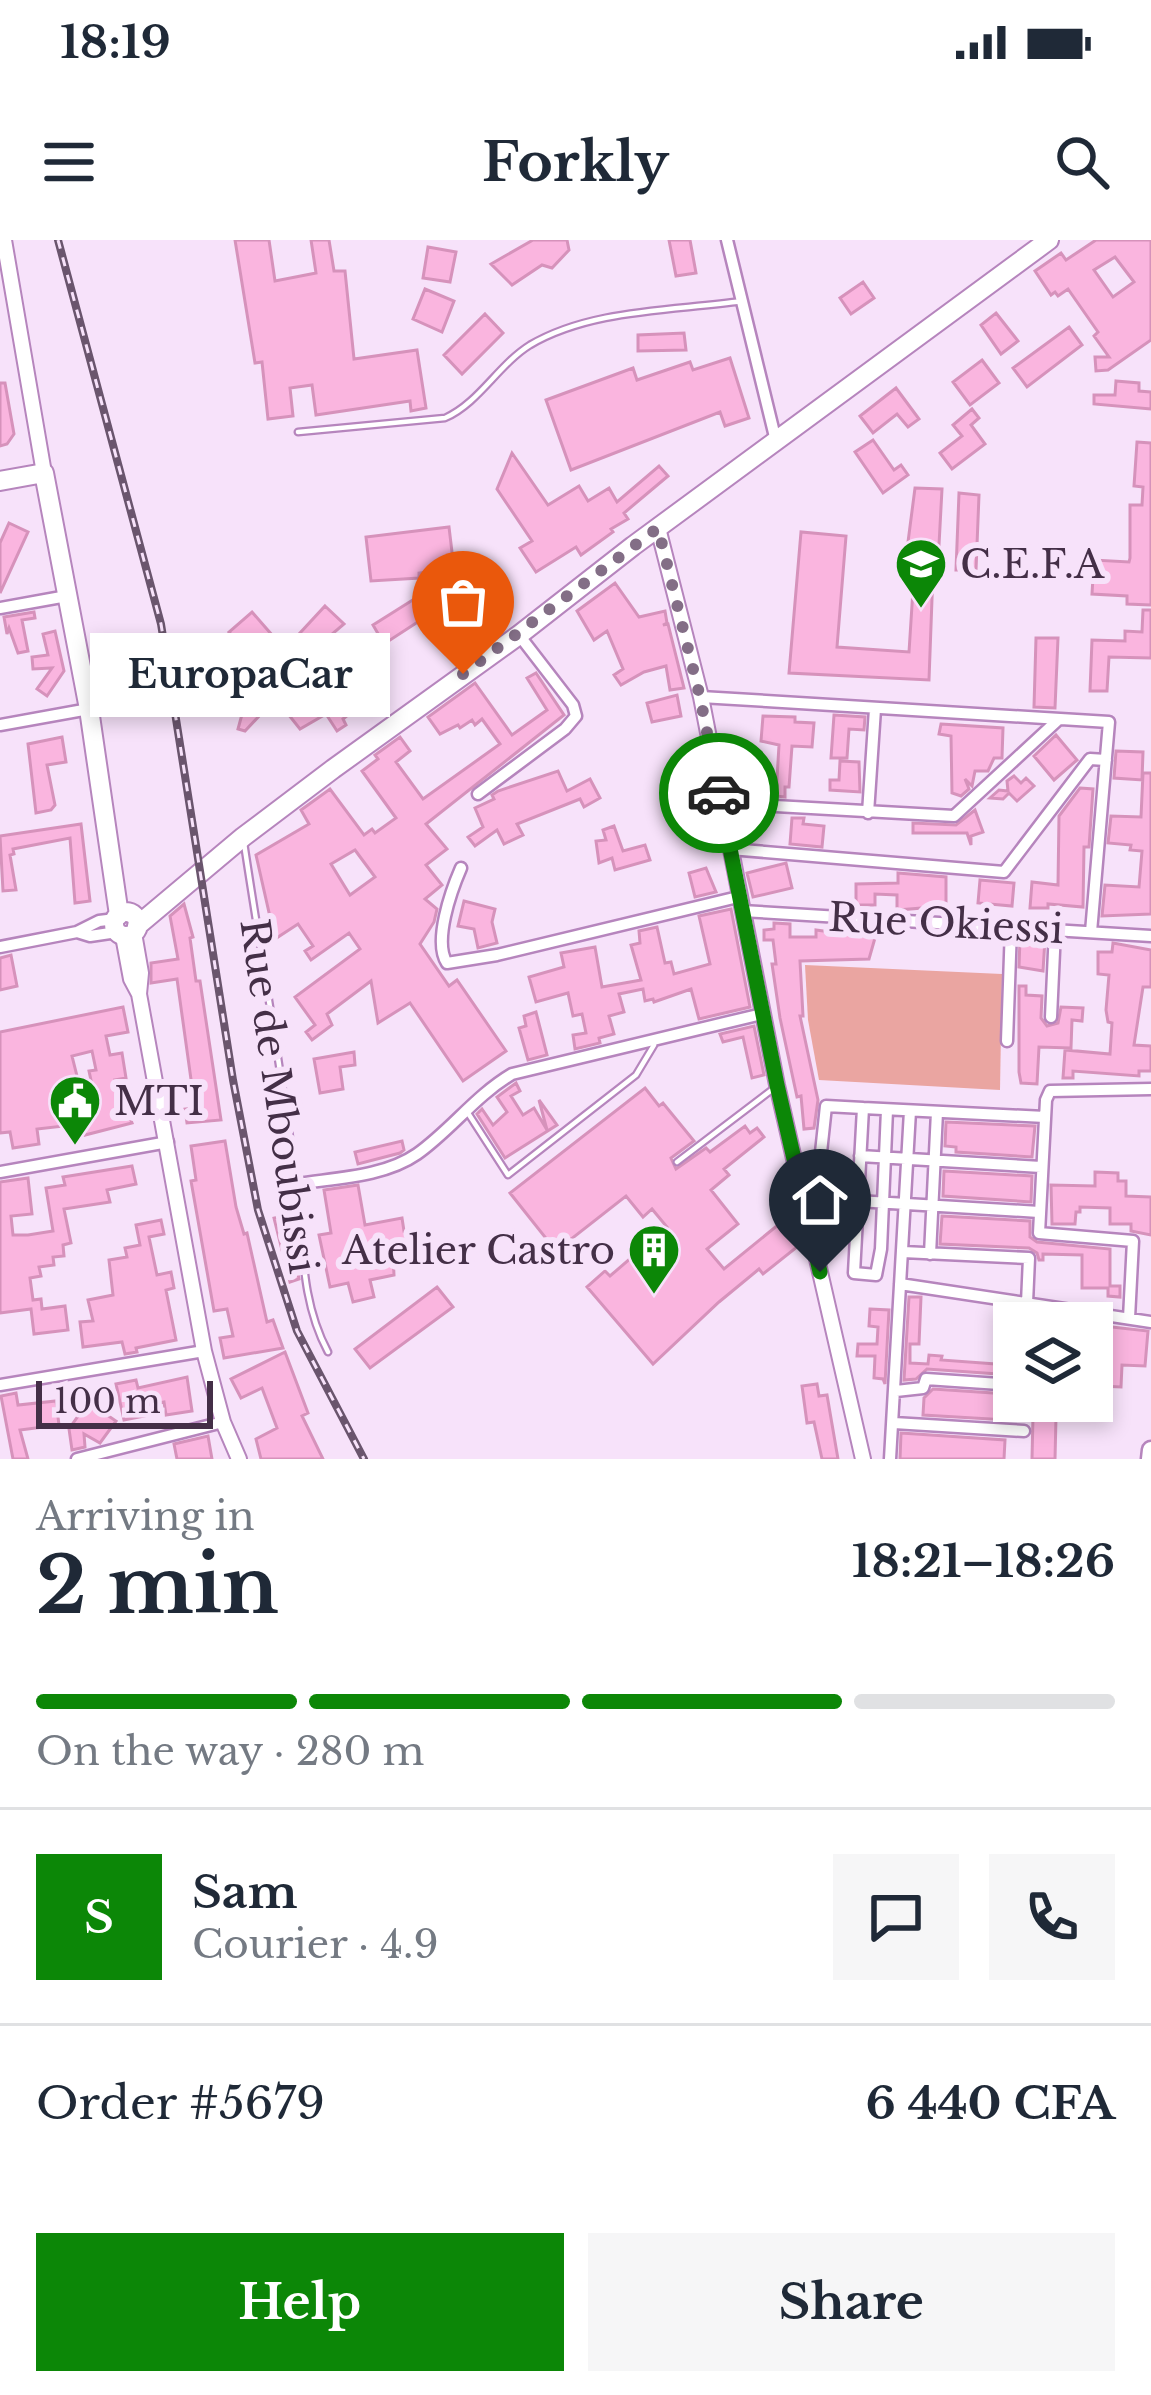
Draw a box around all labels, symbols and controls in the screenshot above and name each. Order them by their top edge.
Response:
text: 18:19 [60,14,171,70]
icon: menu [36,129,102,195]
text: Forkly [482,129,669,196]
icon: search [1049,129,1115,195]
school or university icon: C.E.F.A [893,536,949,610]
place label: C.E.F.A [960,540,1105,589]
pin [412,551,514,674]
icon: bag [430,569,496,635]
callout: EuropaCar [91,632,391,716]
text: EuropaCar [127,650,353,699]
courier [659,733,779,853]
icon: car [686,760,752,826]
street label: Rue Okiessi [827,893,1065,954]
street label: Rue de Mboubissi [229,916,328,1276]
public building icon: MTI [47,1073,103,1147]
place label: MTI [114,1077,204,1126]
pin [769,1149,871,1272]
icon: home [787,1167,853,1233]
building icon: Atelier Castro [626,1222,682,1296]
place label: Atelier Castro [341,1226,615,1275]
map controls [993,1302,1113,1422]
button: layers [993,1302,1113,1422]
scale bar [36,1375,213,1428]
text: 100 m [54,1381,161,1422]
text: Arriving in [36,1492,255,1541]
text: 18:21–18:26 [852,1533,1115,1589]
text: 2 min [36,1537,279,1634]
text: On the way · 280 m [36,1727,424,1776]
button: chat [833,1854,959,1980]
button: phone [989,1854,1115,1980]
text: Sam [192,1864,297,1920]
text: S [84,1889,114,1945]
text: Courier · 4.9 [192,1920,438,1969]
text: Order #5679 [36,2075,325,2131]
text: 6 440 CFA [866,2075,1115,2131]
button: Help [36,2233,564,2371]
button: Share [588,2233,1115,2371]

